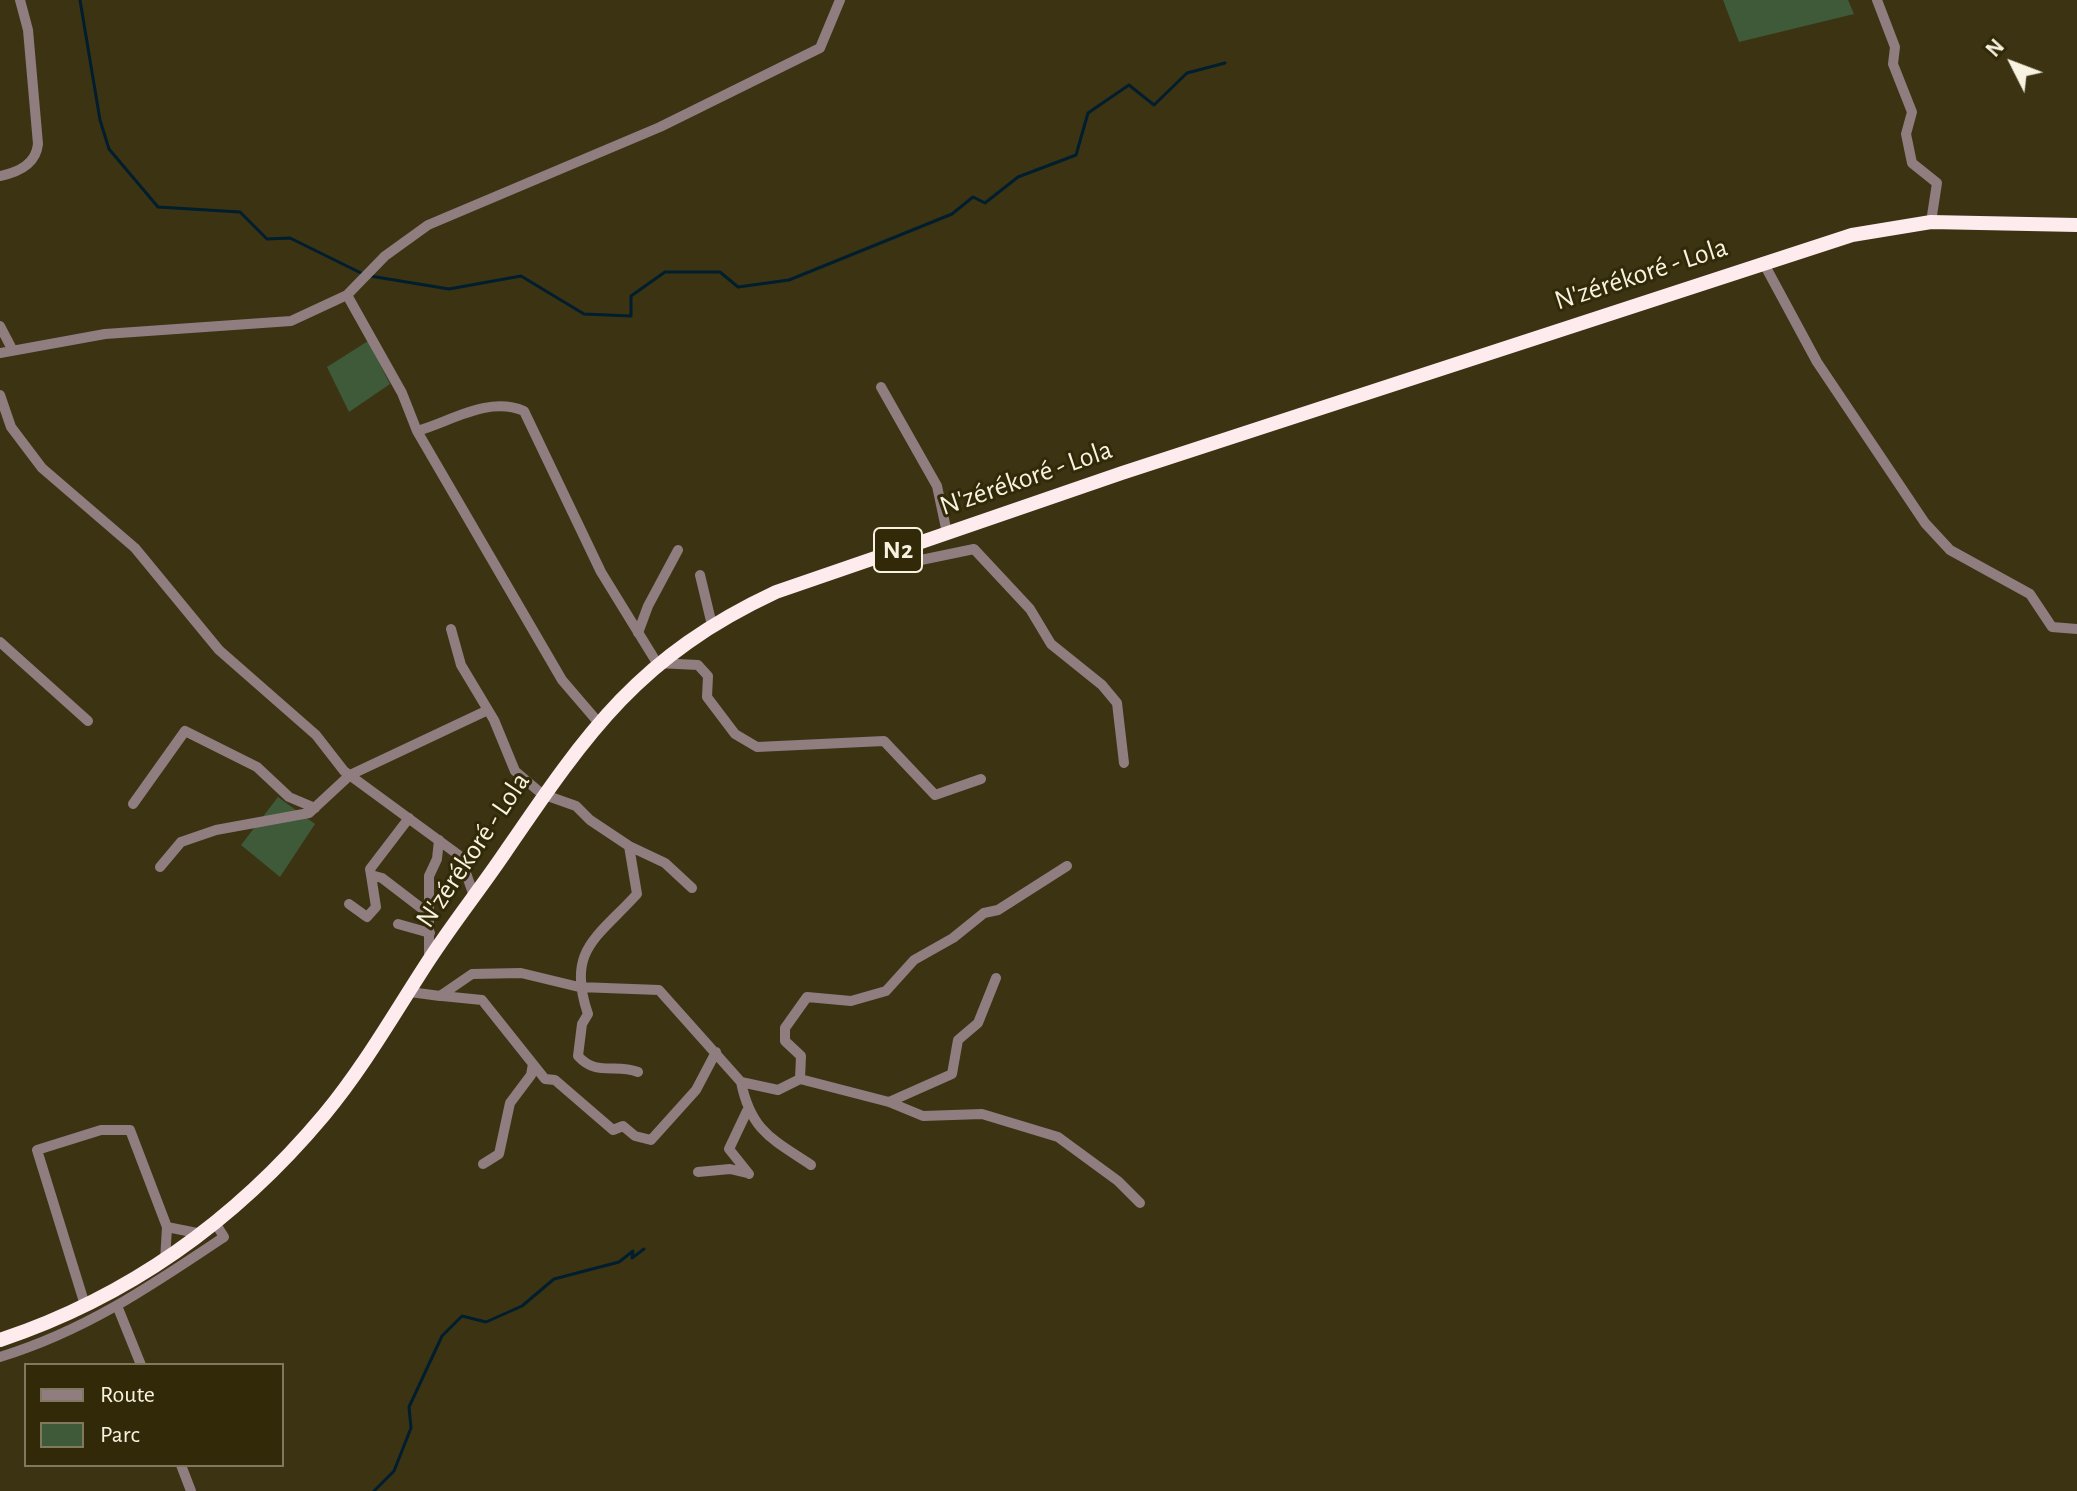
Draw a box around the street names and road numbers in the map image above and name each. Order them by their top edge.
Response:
street label: N'zérékoré - Lola [1550,230,1732,318]
street label: N'zérékoré - Lola [935,433,1117,523]
road number: N2 [874,528,922,572]
street label: N'zérékoré - Lola [409,766,537,934]

